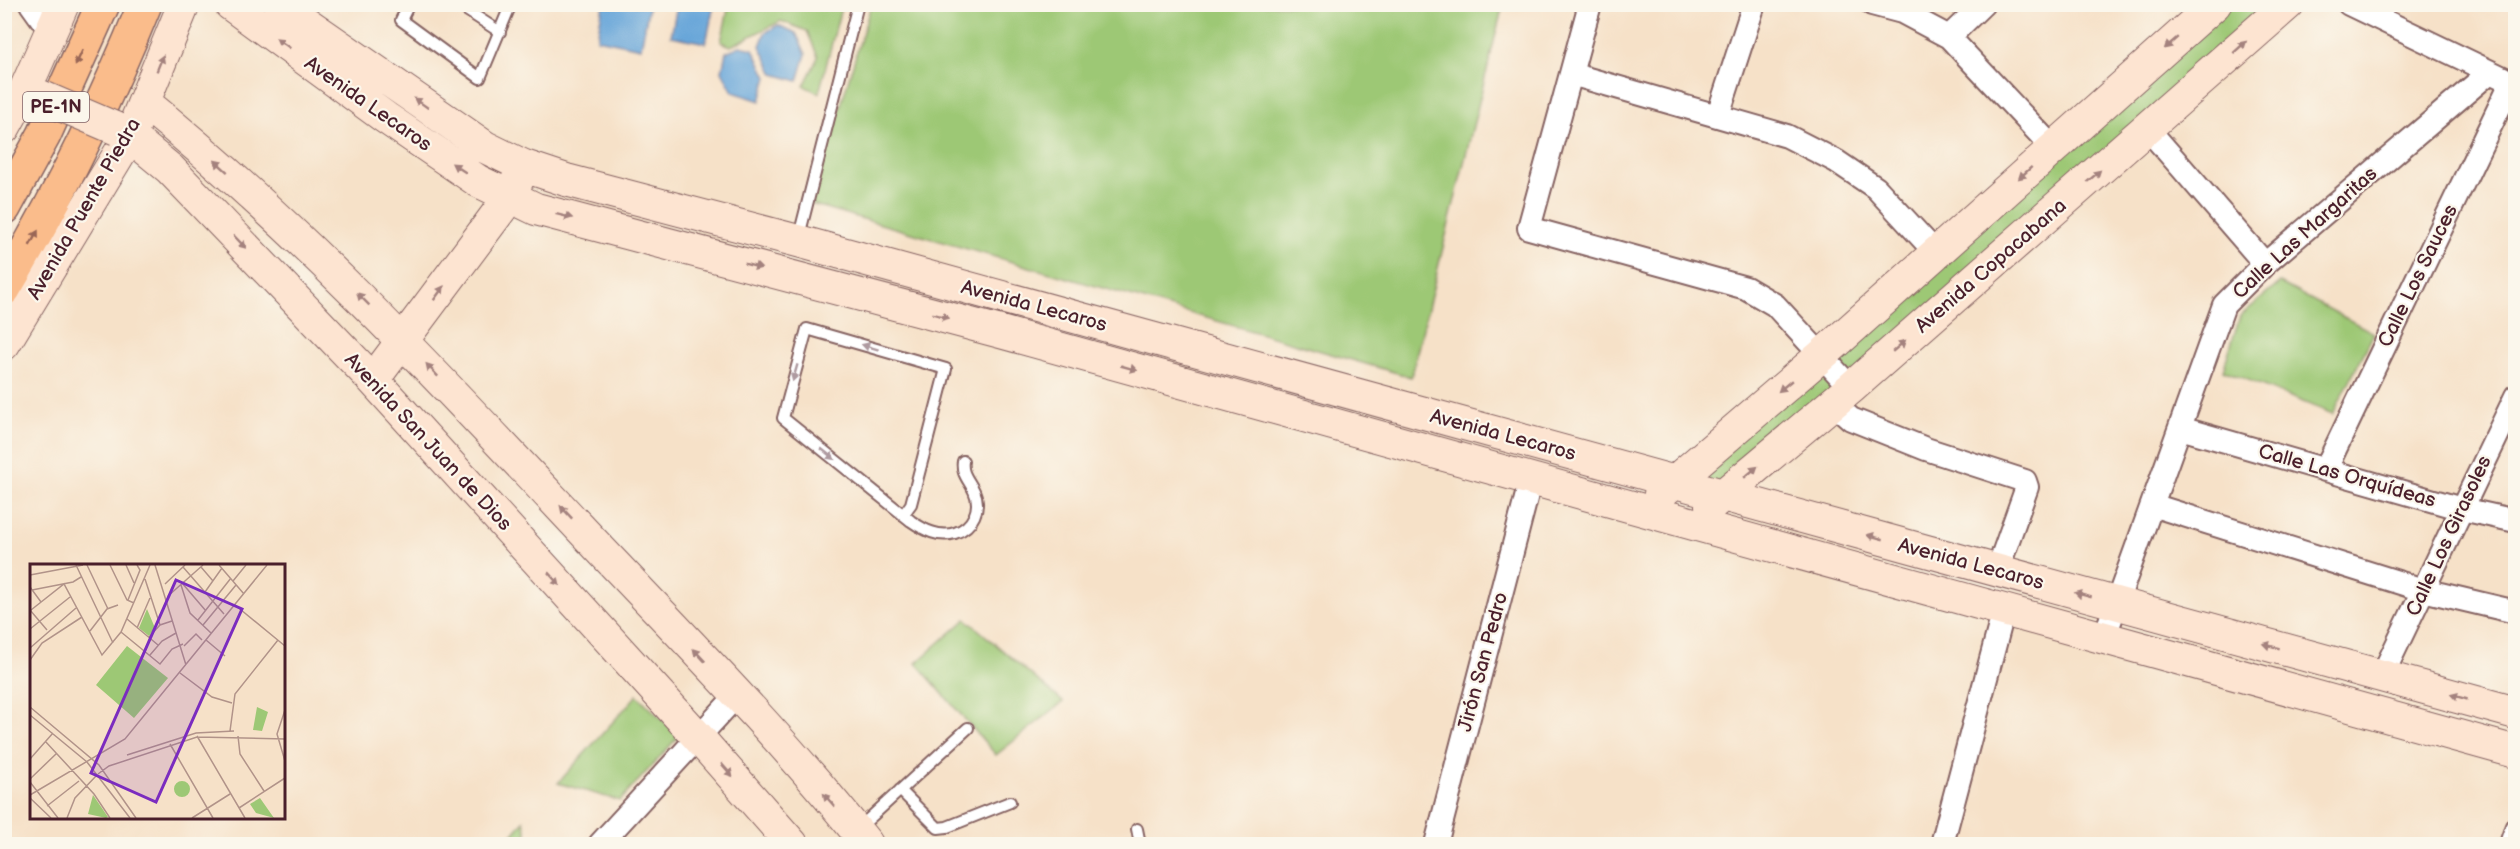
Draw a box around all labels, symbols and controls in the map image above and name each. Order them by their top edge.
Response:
one-way arrow [2164,36,2179,49]
one-way arrow [275,37,291,49]
one-way arrow [2232,41,2247,54]
one-way arrow [75,50,84,67]
street label: Avenida Lecaros [300,51,436,157]
one-way arrow [156,54,165,72]
road number: PE-1N [23,92,89,122]
one-way arrow [413,98,429,109]
street label: Avenida Puente Piedra [22,114,146,304]
one-way arrow [213,159,228,173]
one-way arrow [451,162,467,174]
street label: Calle Las Margaritas [2228,162,2382,304]
one-way arrow [2018,166,2033,180]
one-way arrow [2086,170,2101,183]
street label: Avenida Copacabana [1910,194,2072,338]
street label: Calle Los Sauces [2373,201,2463,351]
one-way arrow [555,212,573,222]
one-way arrow [29,230,40,246]
one-way arrow [233,234,247,249]
one-way arrow [744,262,762,271]
street label: Avenida Lecaros [959,275,1110,337]
one-way arrow [433,286,445,302]
one-way arrow [356,293,370,307]
one-way arrow [932,312,950,321]
one-way arrow [1891,340,1906,353]
one-way arrow [861,342,879,351]
street label: Avenida San Juan de Dios [339,348,517,536]
one-way arrow [425,363,439,378]
one-way arrow [1120,363,1138,373]
one-way arrow [790,364,799,382]
one-way arrow [1777,379,1793,392]
street label: Avenida Lecaros [1428,404,1579,466]
street label: Calle Las Orquídeas [2256,439,2438,513]
one-way arrow [820,448,836,461]
street label: Calle Los Girasoles [2401,452,2497,620]
one-way arrow [1743,466,1758,479]
one-way arrow [559,506,573,520]
one-way arrow [1866,532,1884,542]
street label: Avenida Lecaros [1896,533,2047,595]
inset map [30,564,285,819]
one-way arrow [547,571,560,586]
street label: Jirón San Pedro [1453,590,1513,734]
one-way arrow [2074,590,2092,599]
one-way arrow [2262,641,2280,650]
one-way arrow [692,647,706,662]
one-way arrow [2450,692,2468,702]
one-way arrow [720,762,733,777]
one-way arrow [823,793,836,808]

